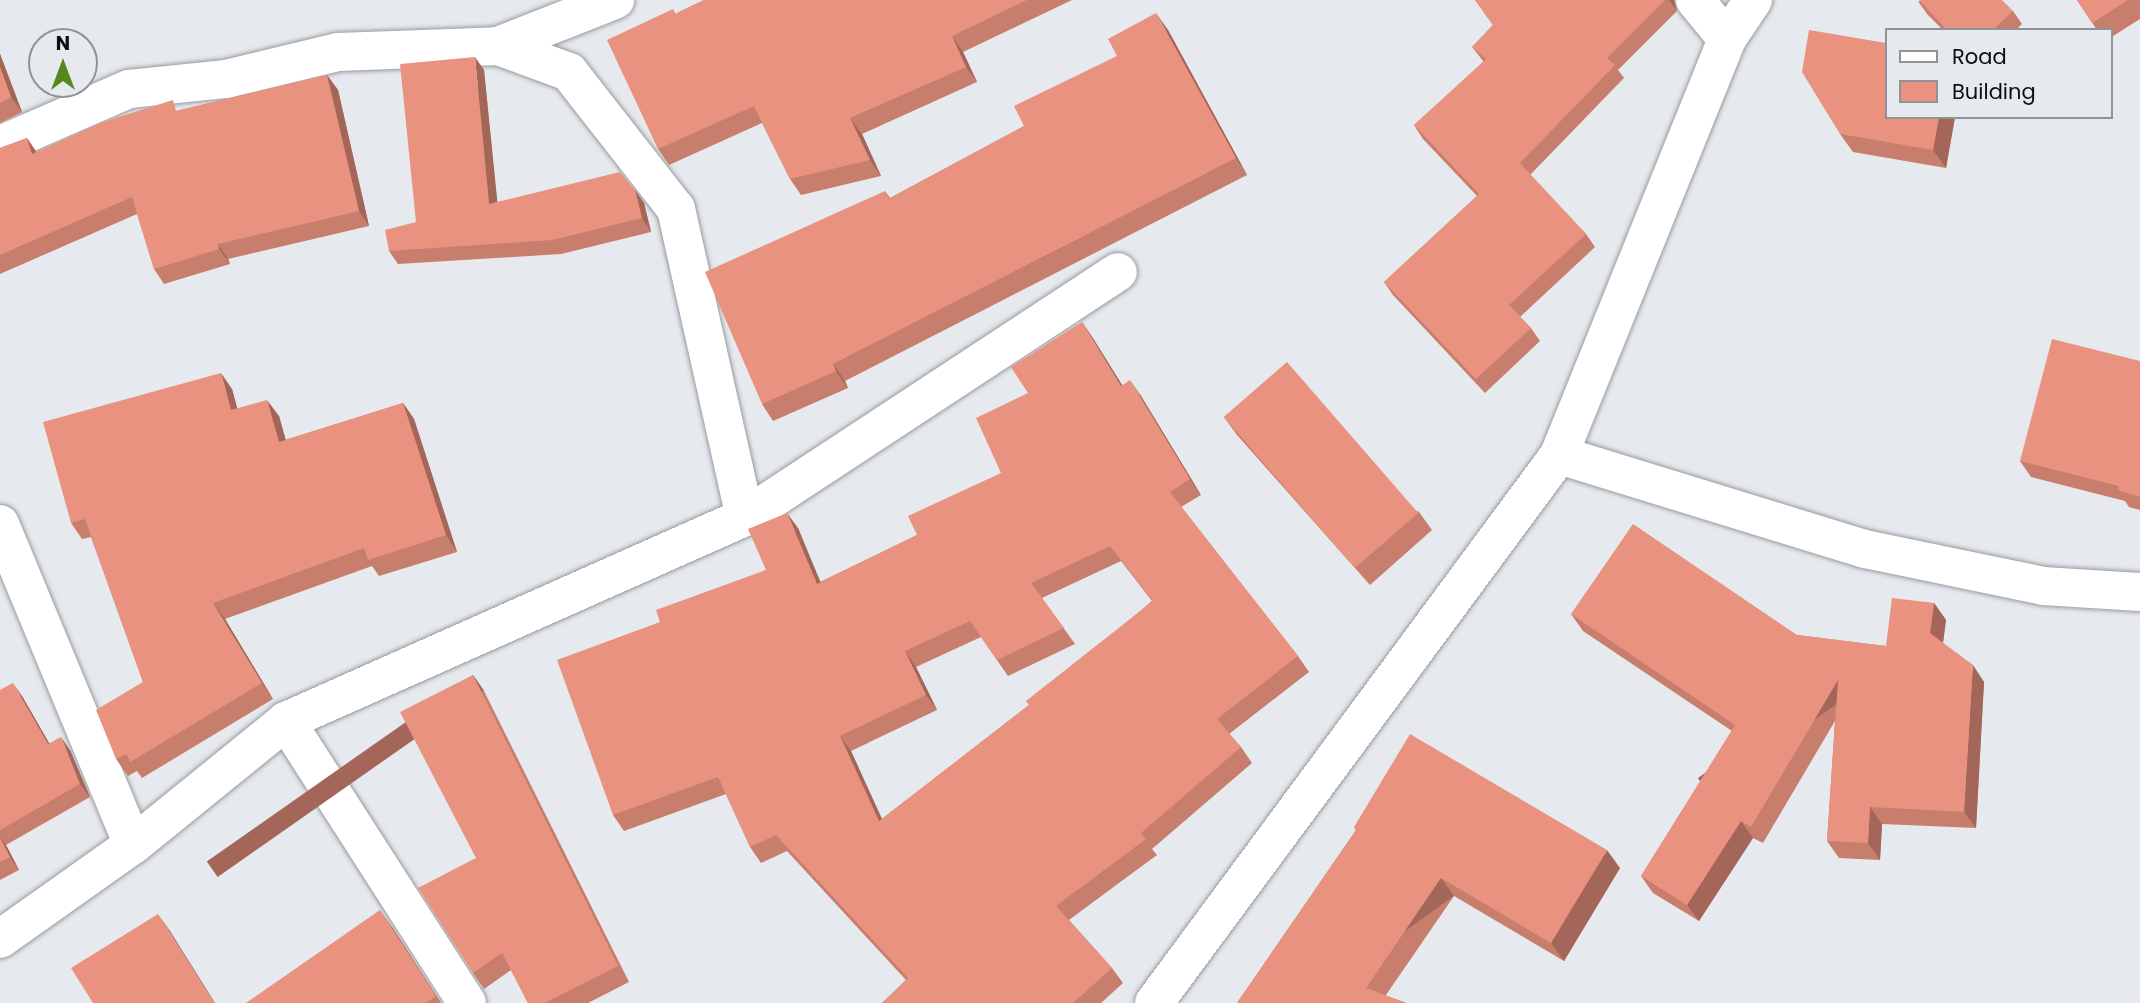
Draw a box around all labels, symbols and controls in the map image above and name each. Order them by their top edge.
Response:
north arrow [28,28,98,98]
legend [1884,28,2112,119]
text: N [56,30,70,57]
text: Road [1952,42,2007,71]
text: Building [1952,77,2036,106]

